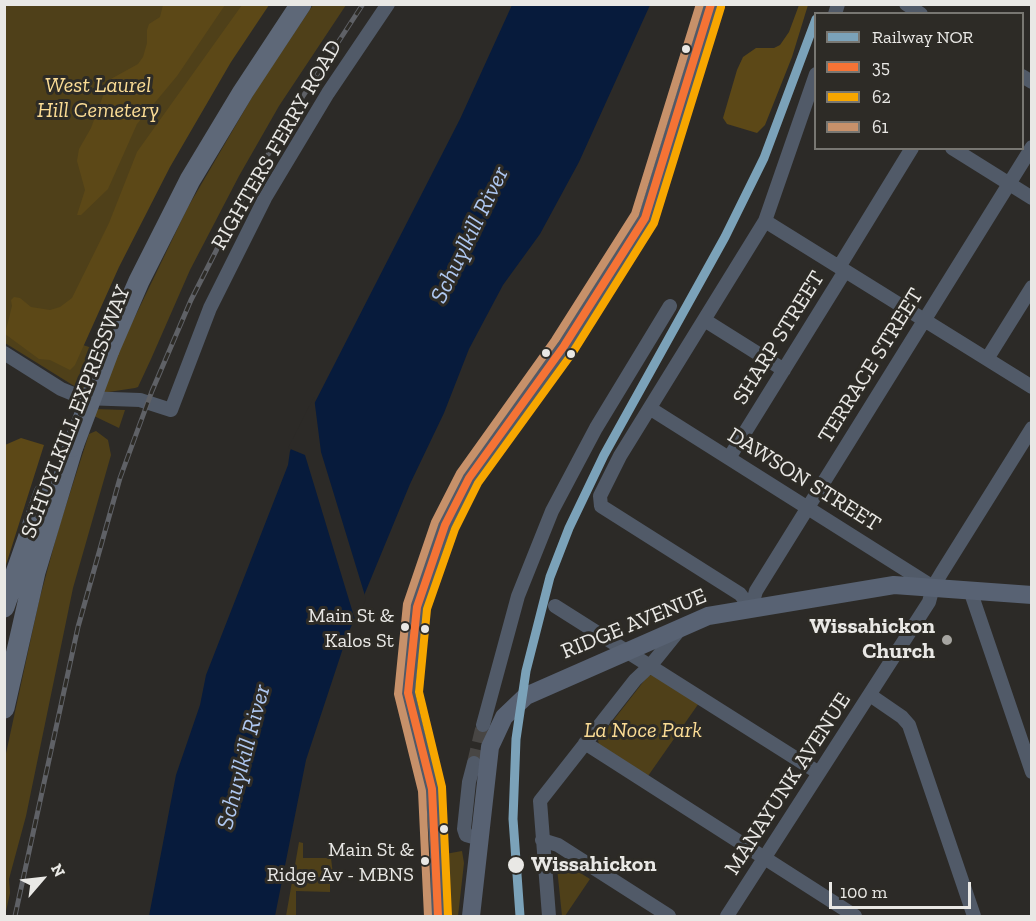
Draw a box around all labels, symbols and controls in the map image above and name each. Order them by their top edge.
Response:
legend [814,12,1024,150]
text: Railway NOR [872,26,973,48]
street label: RIGHTERS FERRY ROAD [206,35,348,255]
unlabelled marker [680,43,692,55]
text: 35 [872,56,890,78]
park label: West Laurel Hill Cemetery [37,73,159,124]
text: 62 [872,86,891,108]
text: 61 [872,116,889,138]
water label: Schuylkill River [425,162,515,308]
street label: SHARP STREET [727,266,831,410]
street label: SCHUYLKILL EXPRESSWAY [16,282,136,542]
street label: TERRACE STREET [813,284,929,448]
unlabelled marker [540,347,552,359]
unlabelled marker [565,348,577,360]
street label: DAWSON STREET [723,422,885,538]
street label: RIDGE AVENUE [558,583,710,665]
place label: Main St & Kalos St [308,604,394,651]
place label: Wissahickon Church [810,614,935,666]
marker: Main St & Kalos St [399,621,411,633]
unlabelled marker [419,623,431,635]
marker: Wissahickon Church [940,633,954,647]
water label: Schuylkill River [211,682,277,832]
street label: MANAYUNK AVENUE [719,688,857,880]
park label: La Noce Park [584,718,702,744]
unlabelled marker [438,823,450,835]
place label: Main St & Ridge Av - MBNS [267,838,414,885]
north arrow [12,849,72,909]
place label: Wissahickon [531,852,656,878]
marker: Main St & Ridge Av - MBNS [419,855,431,867]
marker: Wissahickon [506,855,526,875]
text: N [47,860,70,880]
scale bar [832,870,974,908]
text: 100 m [840,881,887,903]

